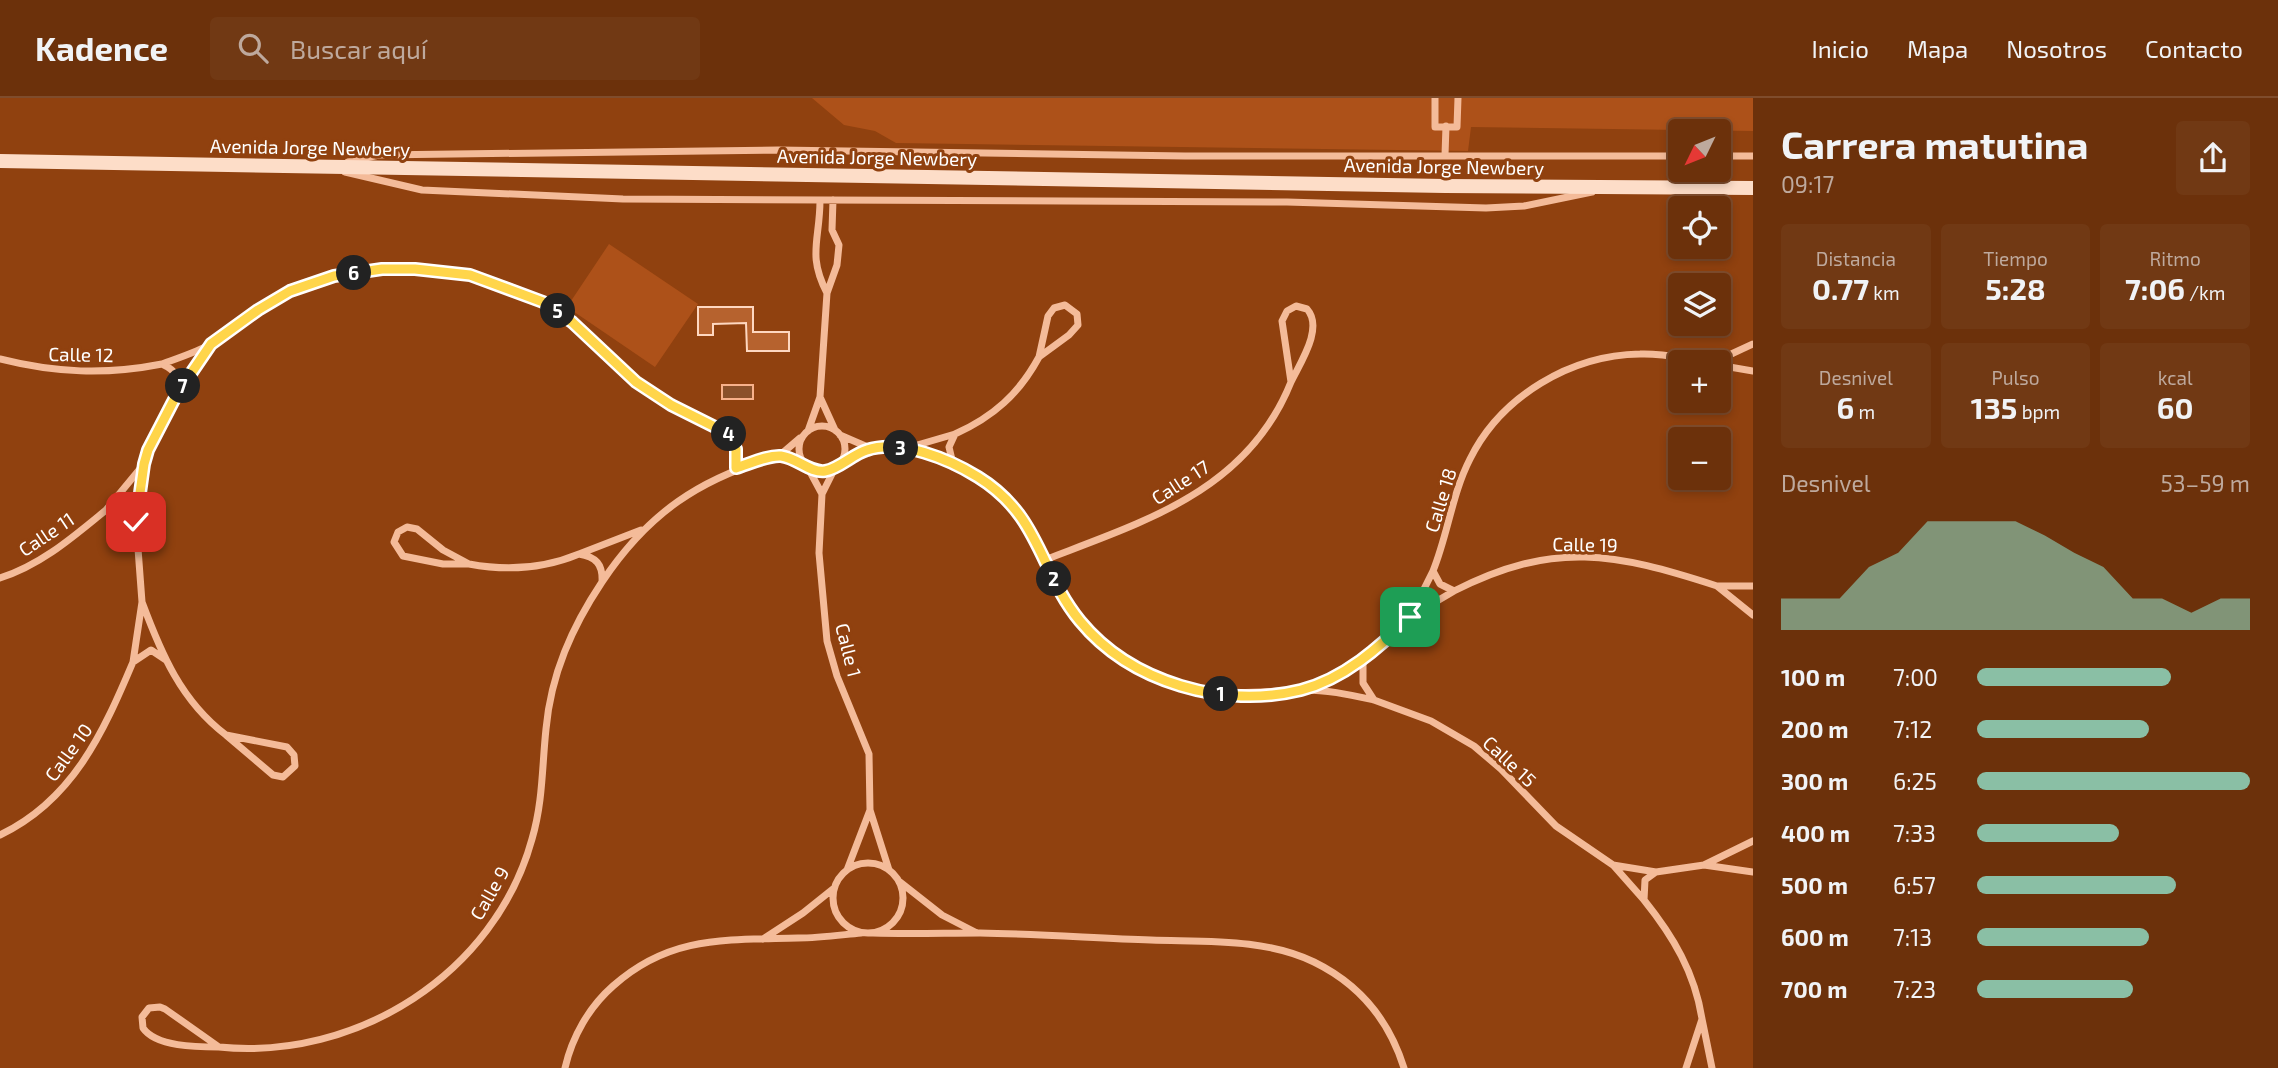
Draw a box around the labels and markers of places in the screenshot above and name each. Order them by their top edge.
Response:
pin: 6 [336,256,372,290]
pin: 5 [540,294,576,328]
pin: 7 [166,368,200,404]
pin: 4 [712,416,746,452]
pin: 3 [884,430,918,466]
pin [106,492,166,552]
pin: 2 [1036,561,1072,596]
pin [1380,587,1440,647]
pin: 1 [1204,676,1238,712]

